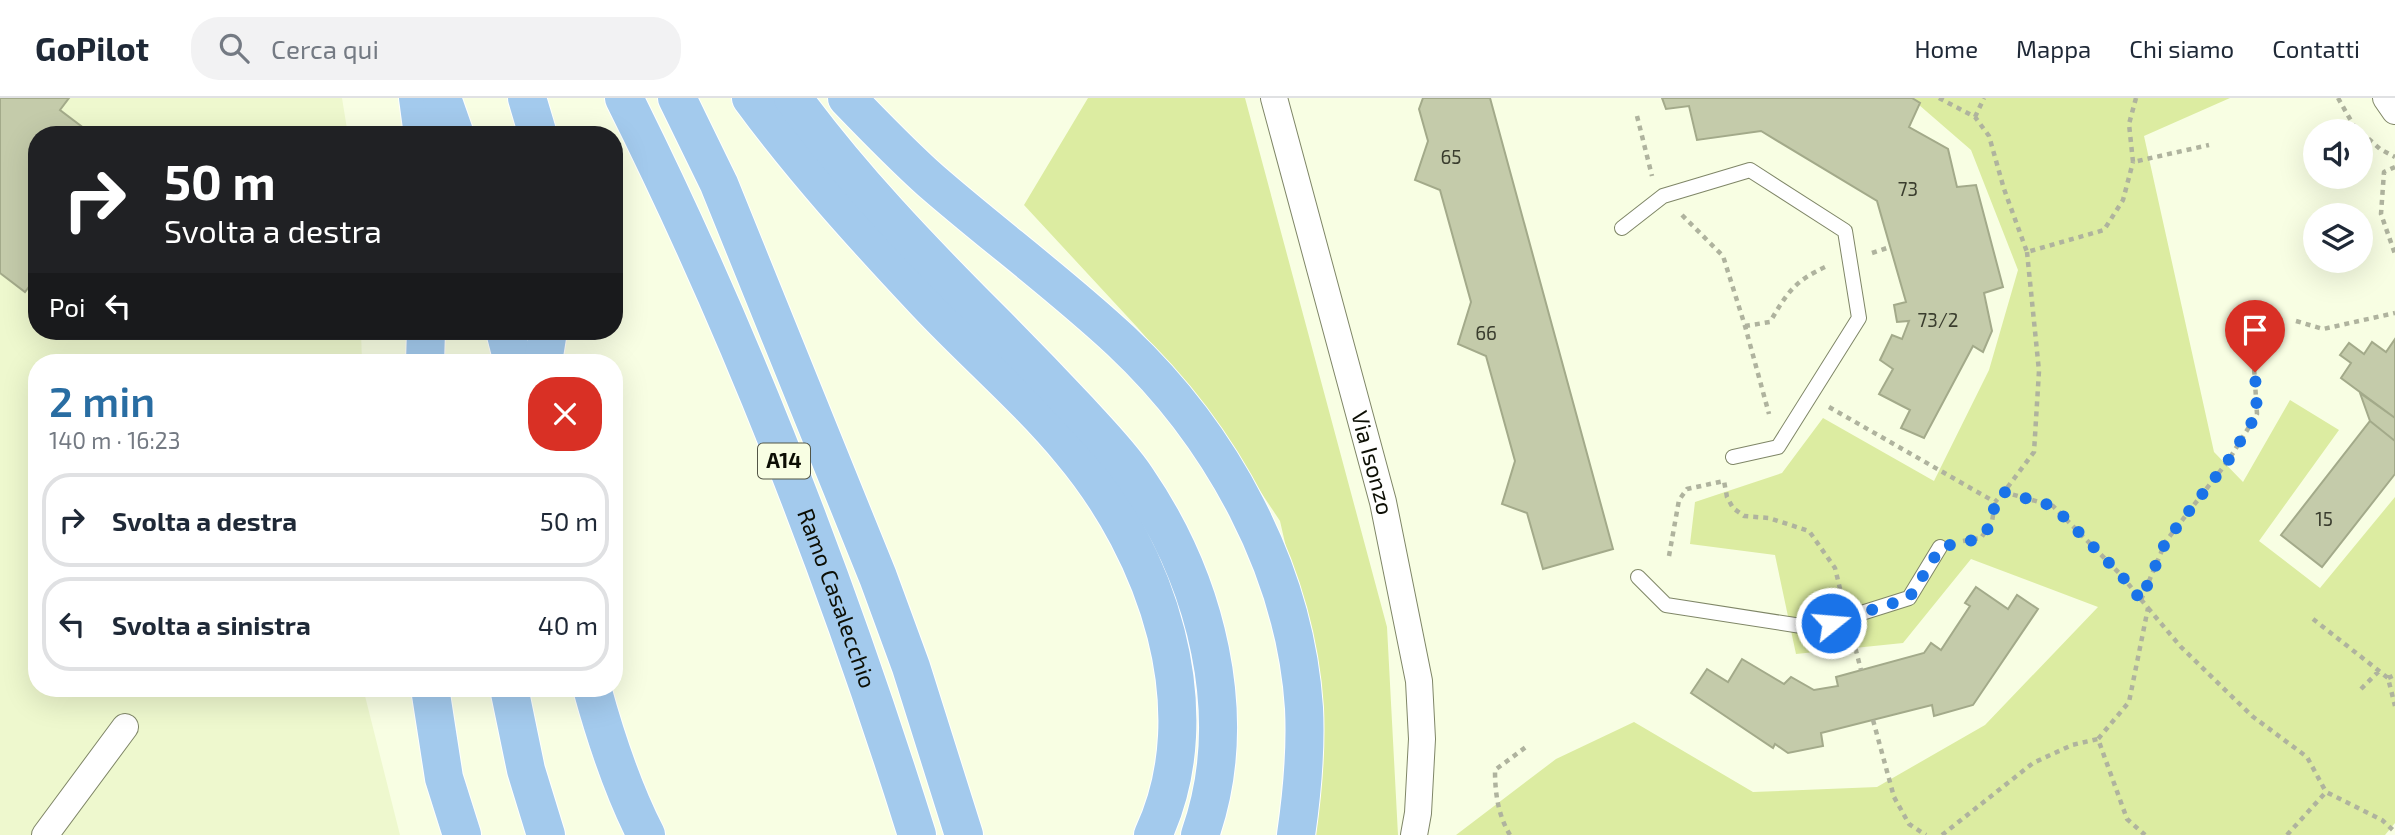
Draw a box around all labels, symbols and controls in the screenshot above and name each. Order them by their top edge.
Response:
search box [191,17,681,80]
text: GoPilot [35,28,149,68]
icon: search [215,29,253,67]
text: Cerca qui [271,33,379,64]
text: Home [1914,34,1978,63]
text: Mappa [2016,34,2091,63]
text: Chi siamo [2129,34,2234,63]
text: Contatti [2272,34,2360,63]
map controls [2303,119,2373,273]
button: sound [2303,119,2373,189]
house number: 65 [1440,145,1462,168]
text: 50 m [164,151,276,210]
icon: right [49,154,140,245]
house number: 73 [1898,177,1918,200]
button: layers [2303,203,2373,273]
text: Svolta a destra [164,211,382,249]
icon: left [99,287,137,325]
text: Poi [49,291,85,322]
pin [2225,300,2285,372]
house number: 73/2 [1918,308,1958,331]
icon: arrive [2236,311,2274,349]
house number: 66 [1475,321,1497,344]
text: 2 min [49,375,155,425]
button: close [528,377,602,451]
street label: Via Isonzo [1346,408,1400,517]
text: 140 m · 16:23 [49,426,181,454]
road number: A14 [758,444,810,478]
icon: right [53,501,91,539]
street label: Ramo Casalecchio [792,504,883,692]
text: Svolta a destra [112,505,297,536]
text: 50 m [540,505,598,536]
house number: 15 [2315,507,2333,530]
position arrow [1794,586,1868,660]
icon: left [53,605,91,643]
text: Svolta a sinistra [112,609,311,640]
text: 40 m [538,609,598,640]

